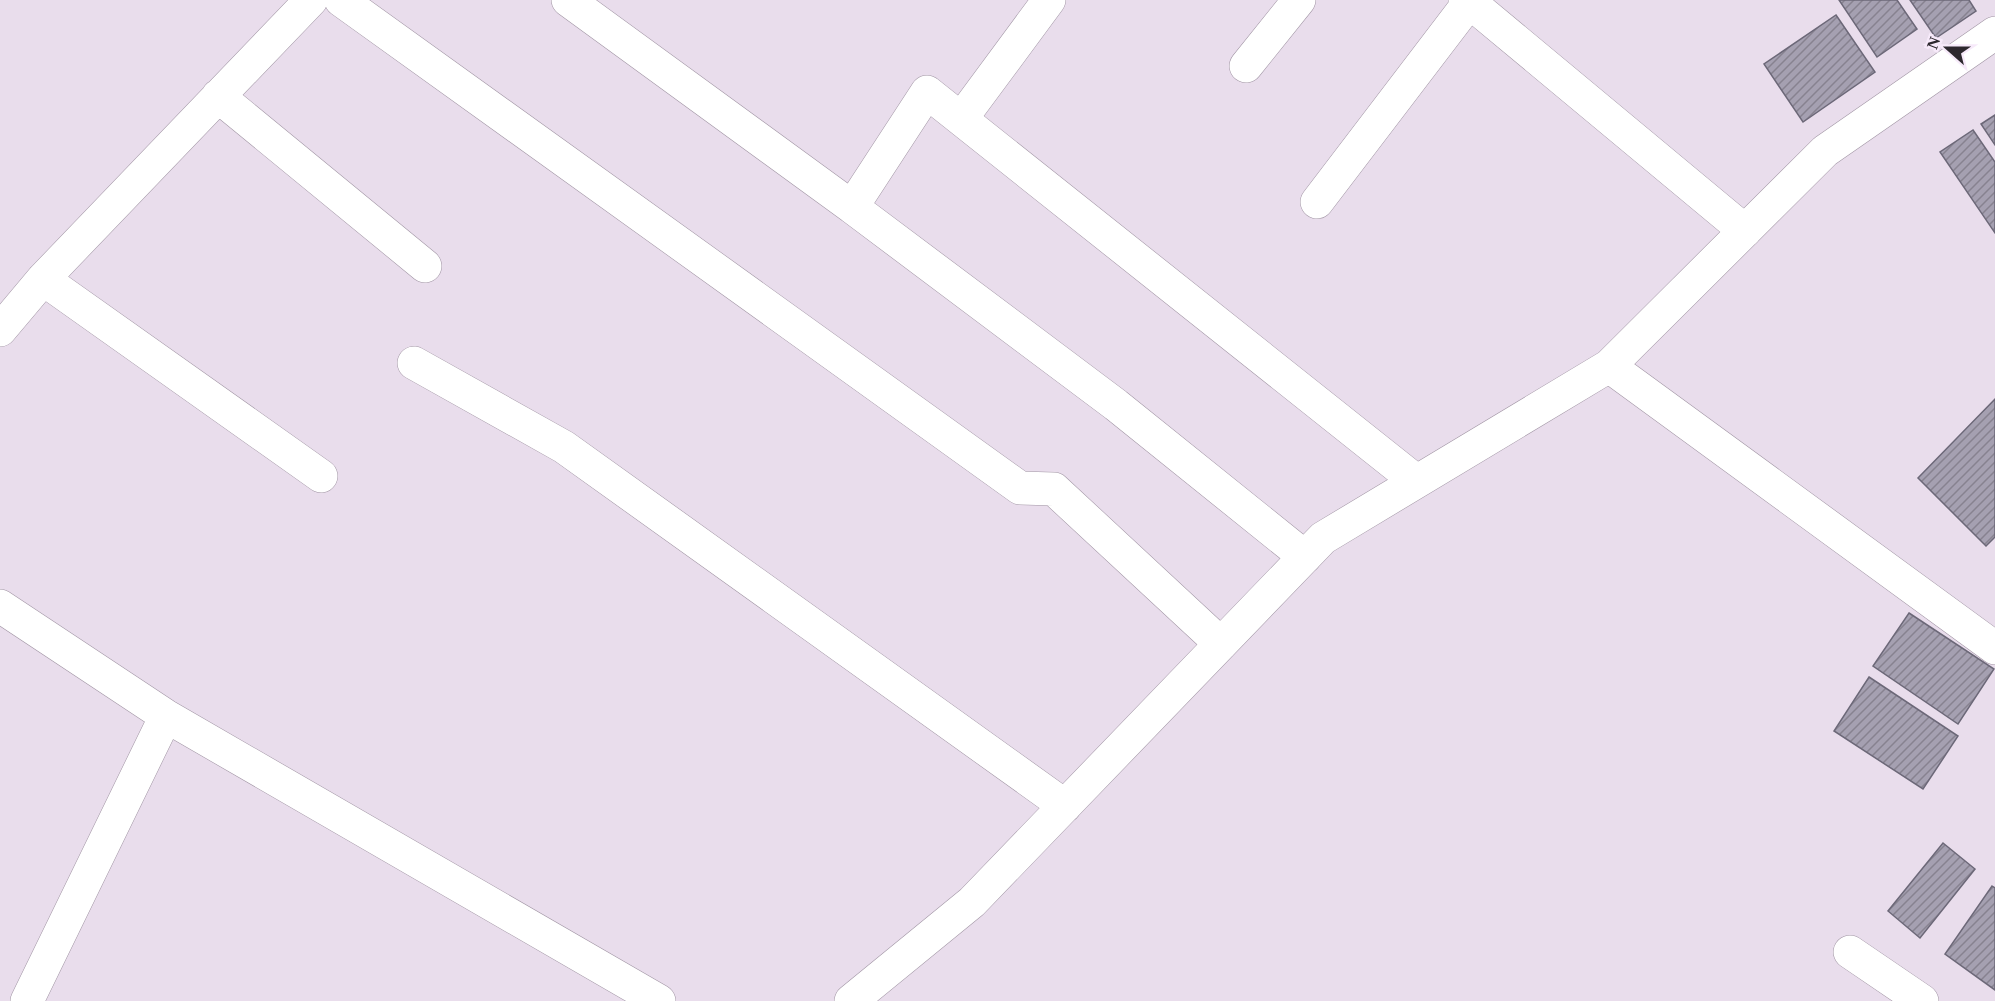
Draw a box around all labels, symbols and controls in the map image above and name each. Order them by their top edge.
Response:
north arrow [1917,18,1977,78]
text: N [1923,34,1944,51]

